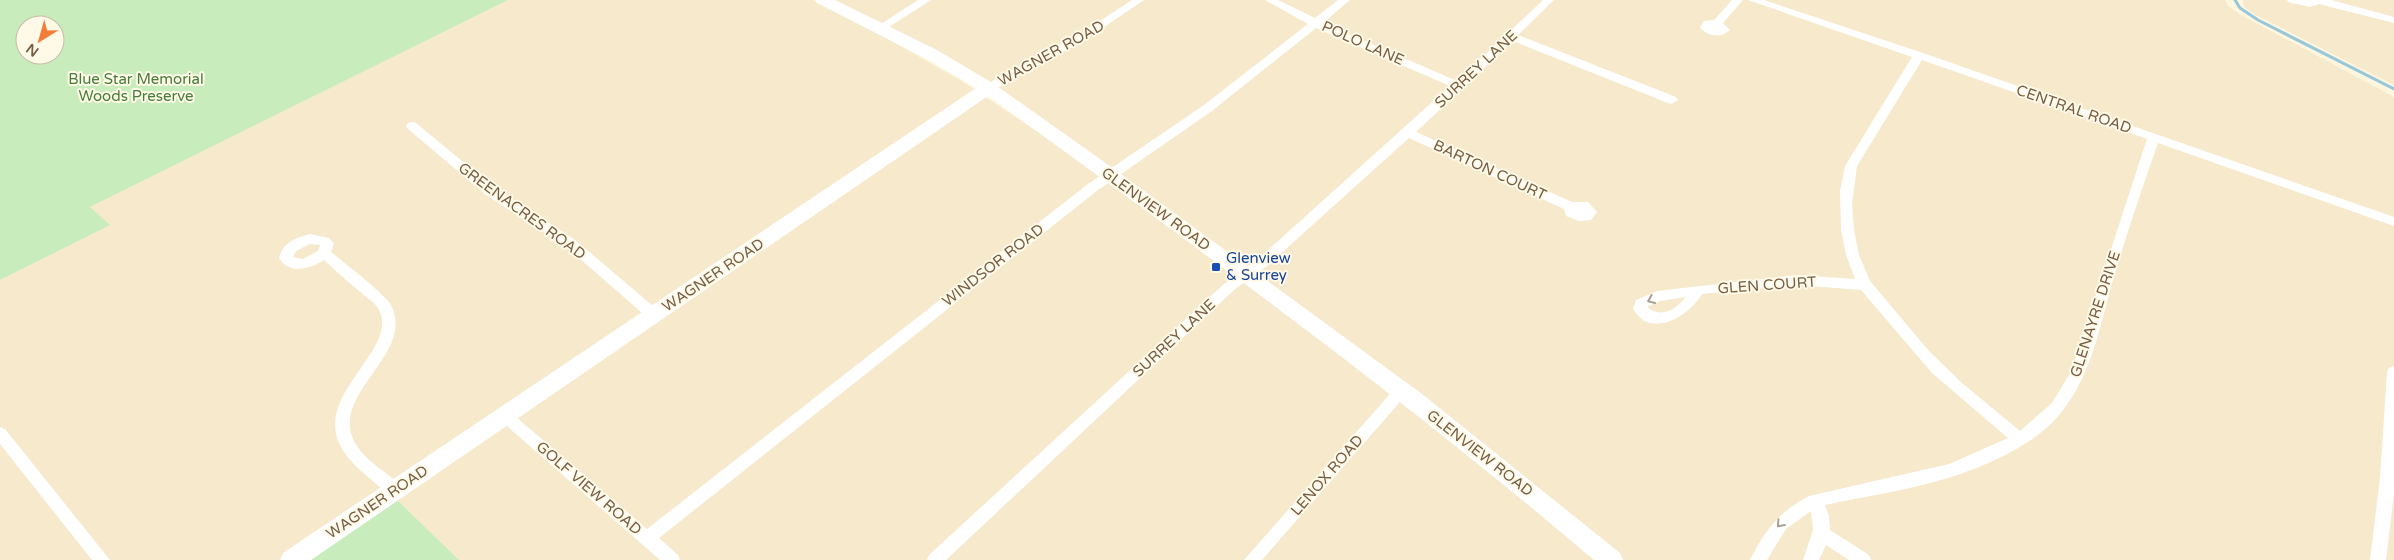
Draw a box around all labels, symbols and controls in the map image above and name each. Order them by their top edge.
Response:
north arrow [15,15,65,65]
street label: WAGNER ROAD [995,16,1107,90]
street label: POLO LANE [1319,17,1407,69]
street label: SURREY LANE [1431,26,1521,112]
text: N [23,40,42,60]
park label: Blue Star Memorial Woods Preserve [68,70,204,105]
street label: CENTRAL ROAD [2014,81,2134,137]
street label: BARTON COURT [1431,136,1549,204]
street label: GREENACRES ROAD [455,159,589,263]
street label: GLENVIEW ROAD [1098,164,1214,254]
street label: WINDSOR ROAD [939,220,1047,310]
street label: WAGNER ROAD [659,234,767,316]
place label: Glenview & Surrey [1226,249,1291,284]
street label: GLENAYRE DRIVE [2066,249,2124,379]
marker: Glenview & Surrey [1210,261,1222,273]
street label: GLEN COURT [1717,273,1817,297]
one-way arrow [1647,293,1656,303]
street label: SURREY LANE [1129,295,1219,381]
street label: GLENVIEW ROAD [1423,406,1537,500]
street label: LENOX ROAD [1287,431,1367,519]
street label: GOLF VIEW ROAD [533,437,645,539]
street label: WAGNER ROAD [323,461,431,543]
one-way arrow [1777,519,1786,528]

